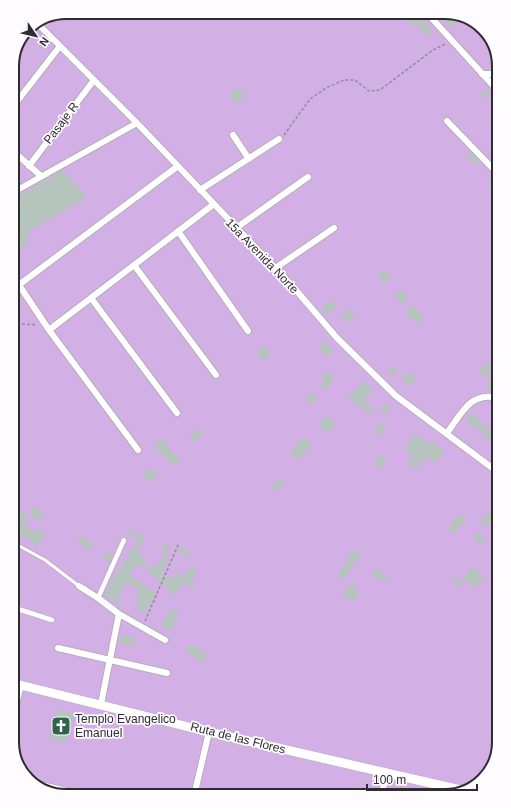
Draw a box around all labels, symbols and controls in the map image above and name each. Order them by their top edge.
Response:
north arrow [16,16,56,56]
text: N [37,35,51,48]
street label: Pasaje R [41,99,81,147]
street label: 15a Avenida Norte [223,216,301,297]
place label: Templo Evangelico Emanuel [75,712,176,740]
church icon: Templo Evangelico Emanuel [50,715,72,737]
street label: Ruta de las Flores [189,719,287,757]
scale bar [367,766,477,792]
text: 100 m [373,773,406,787]

